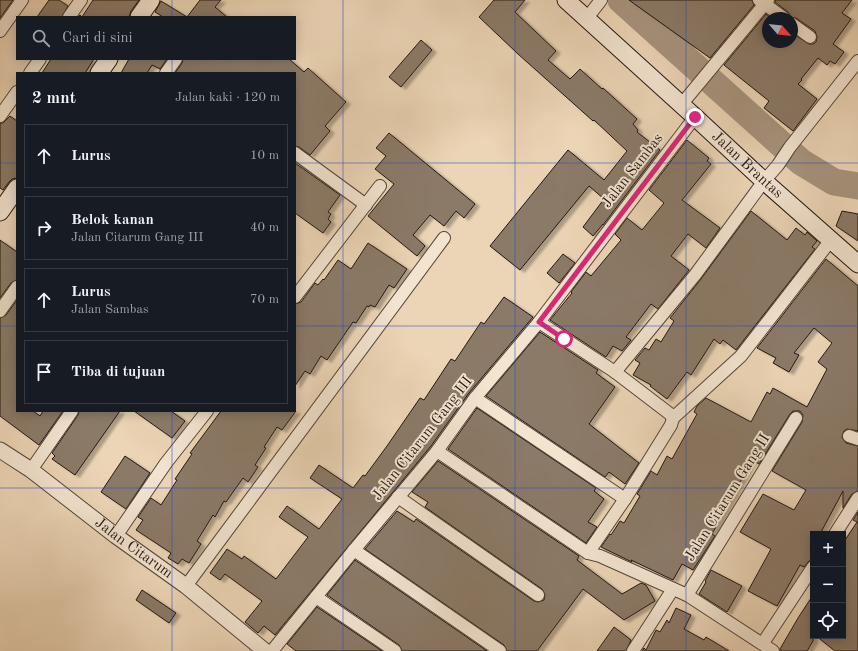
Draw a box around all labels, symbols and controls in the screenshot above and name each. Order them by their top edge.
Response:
north arrow [762,12,798,48]
search box [16,16,296,60]
icon: search [30,27,52,49]
text: Cari di sini [62,31,133,46]
text: 2 mnt [32,90,76,107]
text: Jalan kaki · 120 m [175,91,280,104]
route end [686,108,704,126]
street label: Jalan Brantas [709,129,785,201]
street label: Jalan Sambas [600,131,666,211]
icon: ahead [33,145,55,167]
text: Lurus [71,149,111,164]
text: 10 m [250,149,279,162]
text: Belok kanan [71,213,154,228]
icon: right [33,217,55,239]
text: 40 m [250,221,279,234]
text: Jalan Citarum Gang III [71,231,203,244]
text: Lurus [71,285,111,300]
icon: ahead [33,289,55,311]
text: 70 m [250,293,279,306]
text: Jalan Sambas [71,303,149,316]
route start [555,330,573,348]
icon: arrive [33,361,55,383]
text: Tiba di tujuan [71,365,165,380]
street label: Jalan Citarum Gang III [370,374,476,504]
street label: Jalan Citarum Gang II [683,432,773,564]
street label: Jalan Citarum [92,515,175,581]
map controls [810,531,846,639]
button: + [810,531,846,567]
button: − [810,567,846,603]
button: locate [810,603,846,639]

